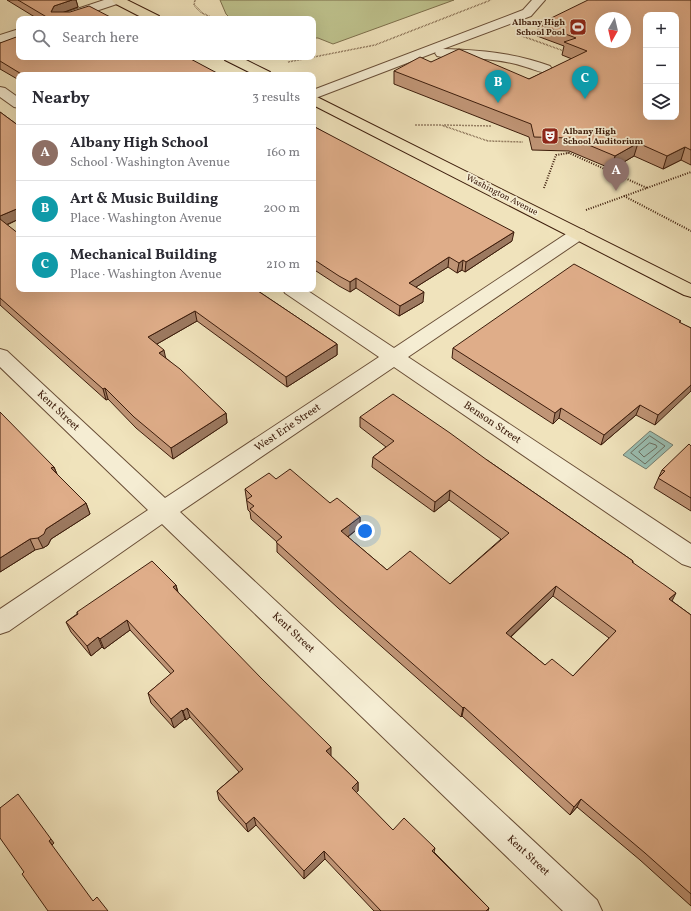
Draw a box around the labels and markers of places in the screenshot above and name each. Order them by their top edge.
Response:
place label: Albany High School Pool [512,16,565,39]
sports icon: Albany High School Pool [568,17,588,37]
pin: C [572,66,598,99]
pin: B [485,70,511,103]
place label: Albany High School Auditorium [563,125,644,148]
theatre icon: Albany High School Auditorium [540,126,560,146]
pin: A [603,158,629,191]

